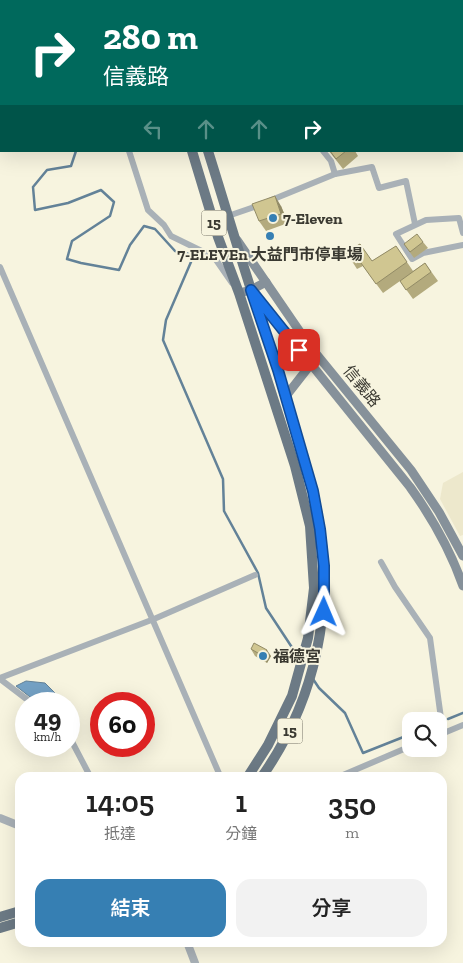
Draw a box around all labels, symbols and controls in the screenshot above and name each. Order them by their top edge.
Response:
text: 280 m [103,16,198,58]
icon: right [20,20,85,85]
text: 信義路 [103,63,169,90]
icon: left [139,115,167,143]
icon: ahead [192,115,220,143]
icon: ahead [245,115,273,143]
icon: right [298,115,326,143]
place label: 7-Eleven [283,209,343,228]
road number: 15 [202,210,226,236]
marker: 7-Eleven [267,212,279,224]
marker: 7-ELEVEn 大益門市停車場 [264,230,276,242]
place label: 7-ELEVEn 大益門市停車場 [177,245,363,264]
pin [278,329,320,371]
icon: arrive [285,336,313,364]
street label: 信義路 [340,361,384,411]
position arrow [297,585,349,637]
place label: 福德宮 [273,647,321,666]
marker: 福德宮 [257,650,269,662]
speed limit sign: 60 [90,692,155,757]
text: 49 [34,703,61,733]
map controls [402,712,447,757]
button: search [402,712,447,757]
road number: 15 [278,718,302,744]
text: km/h [34,730,61,744]
text: 14:05 [86,784,154,820]
text: 1 [235,784,247,820]
text: 350 [328,787,376,823]
text: m [345,823,359,842]
text: 抵達 [104,824,136,843]
text: 分鐘 [225,824,257,843]
button: 結束 [35,879,226,937]
button: 分享 [236,879,427,937]

